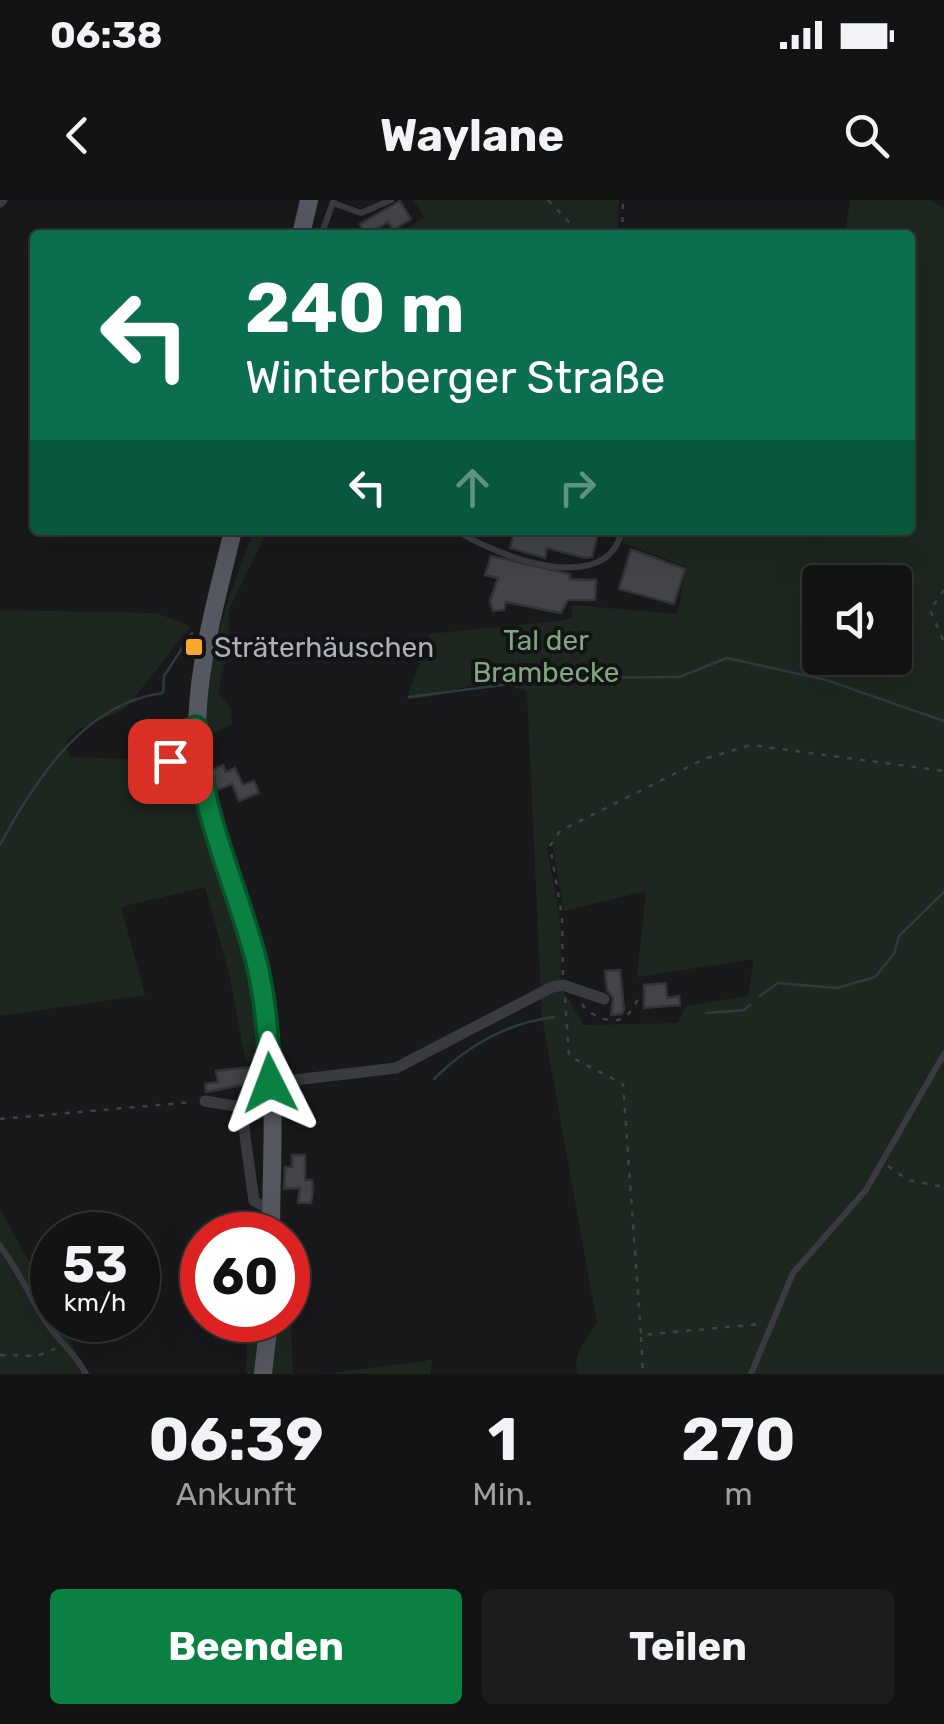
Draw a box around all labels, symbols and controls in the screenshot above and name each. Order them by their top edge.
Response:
text: 06:38 [50,12,162,58]
icon: back [50,108,105,163]
icon: search [839,108,894,163]
text: Waylane [380,109,564,162]
text: 240 m [245,267,465,350]
icon: left [80,270,210,400]
text: Winterberger Straße [245,351,665,404]
icon: left [340,460,395,515]
icon: ahead [445,460,500,515]
icon: right [550,460,605,515]
map controls [802,565,912,675]
button: sound [802,565,912,675]
park label: Tal der Brambecke [473,624,619,689]
place label: Sträterhäuschen [214,631,434,664]
marker: Sträterhäuschen [183,636,205,658]
pin [128,719,213,804]
icon: arrive [143,734,198,789]
position arrow [218,1031,322,1135]
speed limit sign: 60 [180,1212,310,1342]
text: 53 [62,1235,128,1295]
text: km/h [64,1288,126,1317]
text: 06:39 [148,1404,324,1475]
text: 1 [488,1404,518,1475]
text: 270 [681,1404,796,1475]
text: Ankunft [176,1475,296,1513]
text: Min. [472,1475,533,1513]
text: m [724,1475,753,1513]
button: Beenden [50,1589,462,1704]
button: Teilen [482,1589,894,1704]

